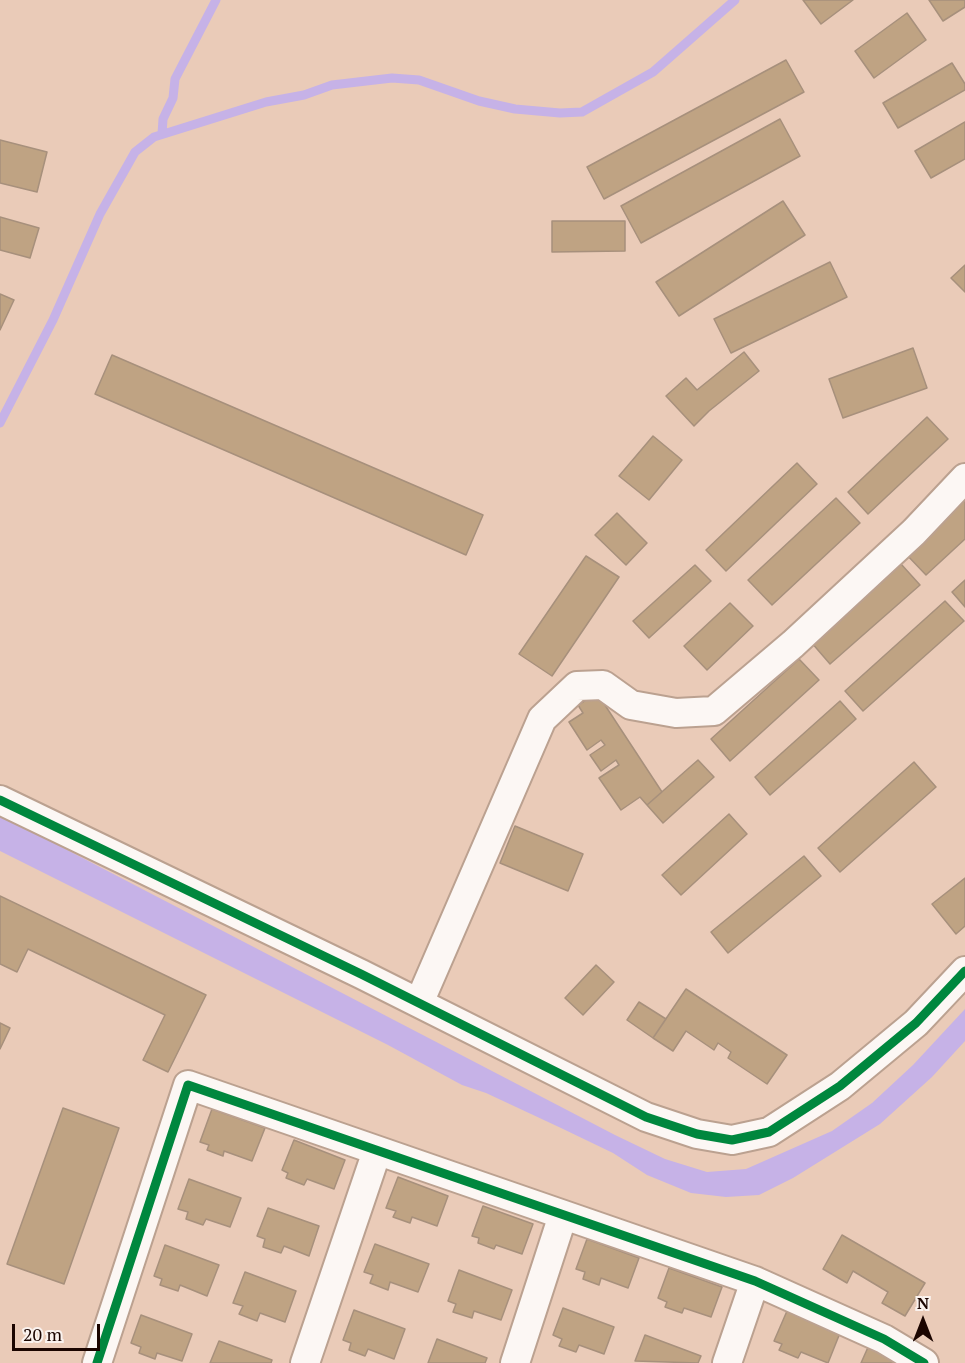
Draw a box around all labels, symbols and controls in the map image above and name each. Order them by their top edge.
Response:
north arrow [893,1291,953,1351]
text: N [917,1292,929,1314]
scale bar [15,1312,104,1350]
text: 20 m [23,1322,62,1346]

